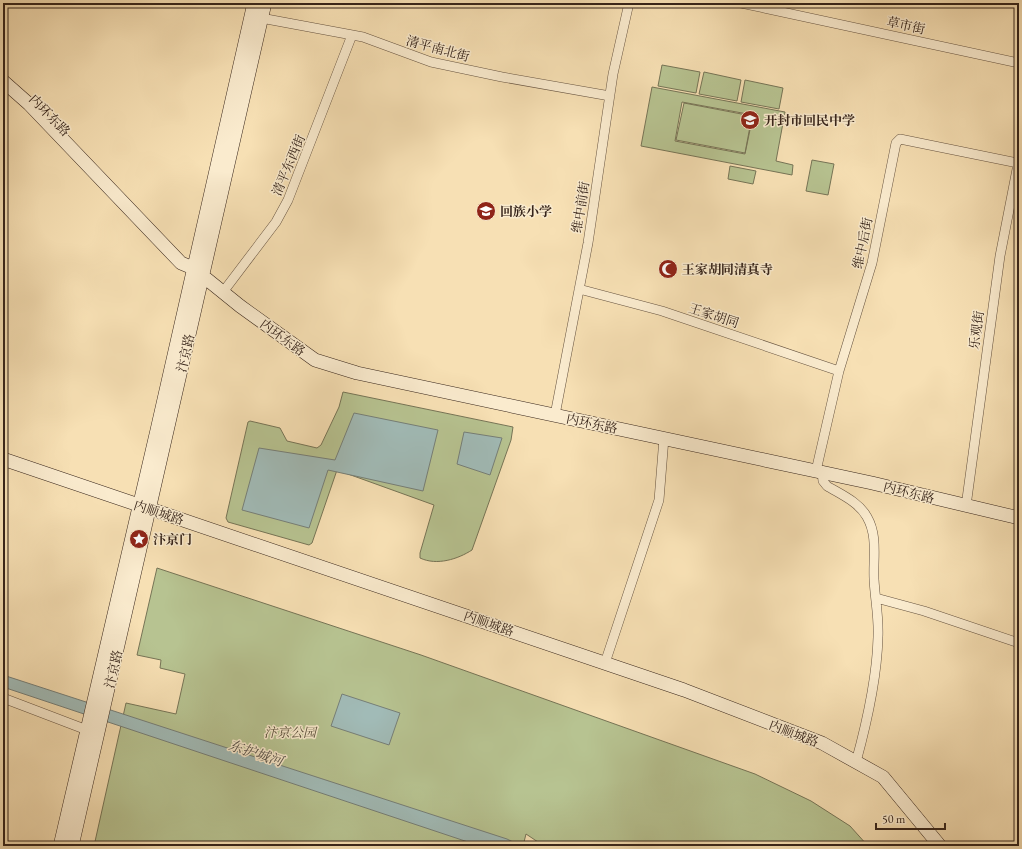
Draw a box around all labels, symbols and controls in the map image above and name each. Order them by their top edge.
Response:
street label: 草市街 [885,13,927,38]
street label: 清平南北街 [404,32,471,65]
street label: 内环东路 [25,91,74,140]
school or university icon: 开封市回民中学 [739,109,761,131]
place label: 开封市回民中学 [764,112,855,129]
street label: 清平东西街 [268,132,309,198]
street label: 维中前街 [568,180,593,234]
school or university icon: 回族小学 [475,200,497,222]
place label: 回族小学 [500,203,552,220]
street label: 维中后街 [849,216,876,270]
mosque icon: 王家胡同清真寺 [657,258,679,280]
place label: 王家胡同清真寺 [682,261,773,278]
street label: 王家胡同 [686,299,741,332]
street label: 乐观街 [965,310,988,351]
street label: 内环东路 [257,315,309,360]
street label: 汴京路 [173,332,198,374]
street label: 内环东路 [565,410,619,437]
street label: 内环东路 [882,478,936,507]
street label: 内顺城路 [131,496,186,529]
place icon: 汴京门 [128,528,150,550]
place label: 汴京门 [153,531,192,548]
street label: 内顺城路 [461,607,516,640]
street label: 汴京路 [101,648,126,690]
street label: 内顺城路 [766,716,821,751]
park label: 汴京公园 [264,724,318,741]
water label: 东护城河 [227,736,288,771]
scale bar [876,805,945,831]
text: 50 m [882,811,906,827]

